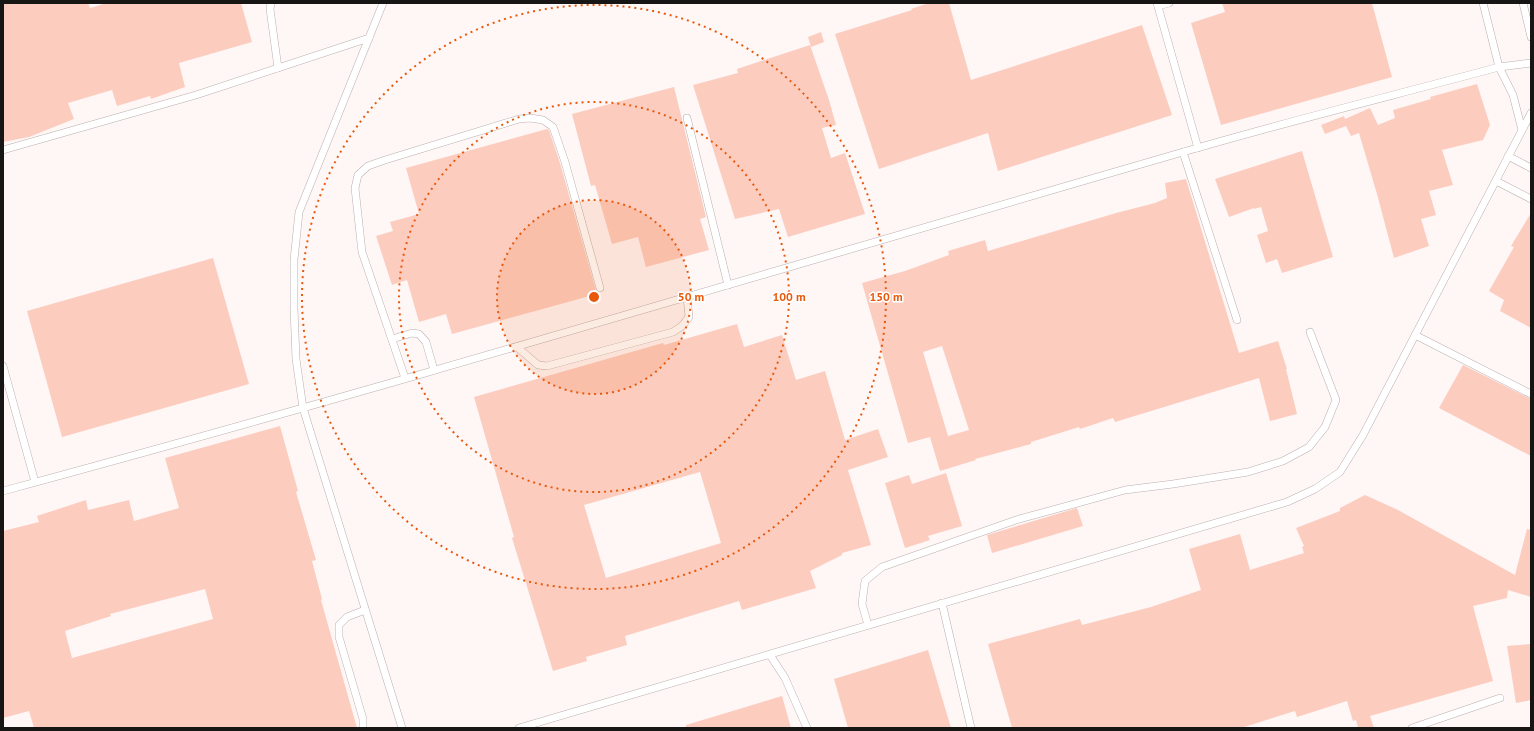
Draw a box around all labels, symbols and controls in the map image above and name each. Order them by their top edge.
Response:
text: 50 m [678,289,704,304]
text: 100 m [772,289,806,304]
text: 150 m [869,289,903,304]
centre of rings [587,290,601,304]

